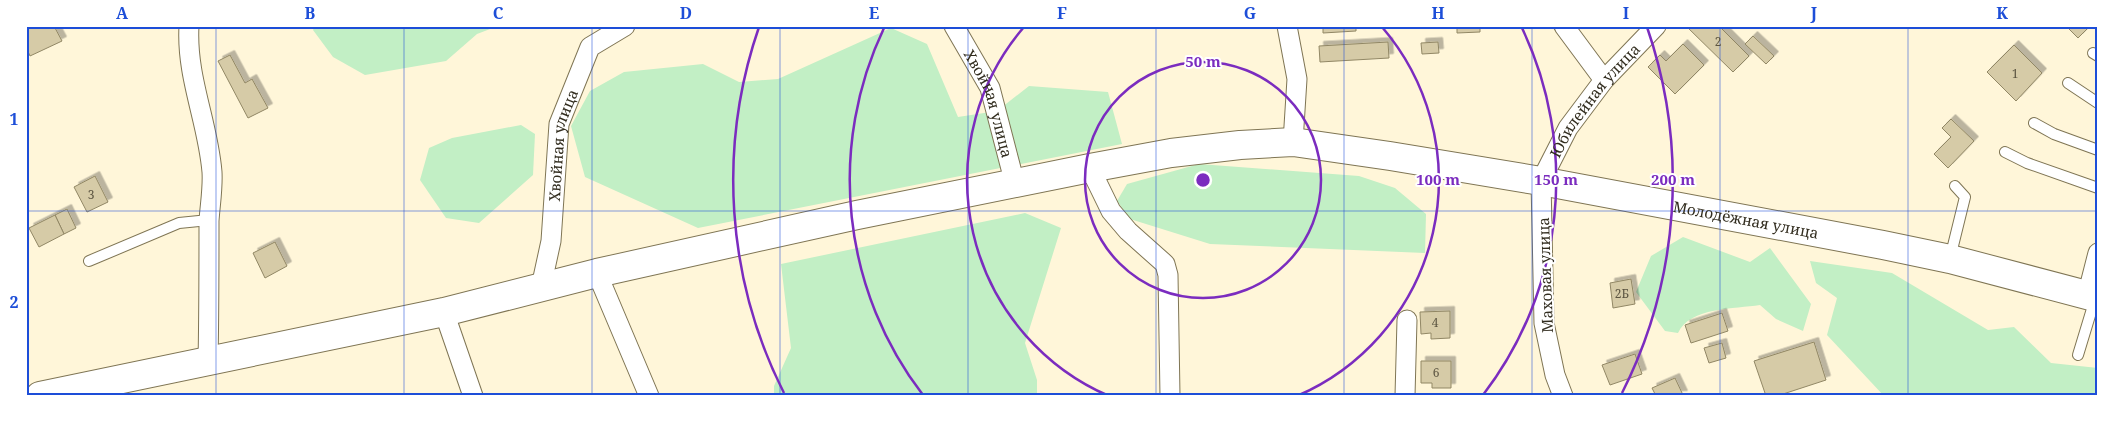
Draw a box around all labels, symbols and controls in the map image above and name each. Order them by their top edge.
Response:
text: A [116,2,129,24]
text: B [305,2,316,24]
text: C [493,2,504,24]
text: D [680,2,692,24]
text: E [869,2,879,24]
text: F [1057,2,1067,24]
text: G [1244,2,1256,24]
text: H [1431,2,1445,24]
text: I [1623,2,1629,24]
text: J [1810,2,1818,24]
text: K [1996,2,2008,24]
house number: 2 [1715,33,1721,50]
street label: Юбилейная улица [1545,39,1644,161]
street label: Хвойная улица [960,46,1018,160]
text: 50 m [1185,51,1221,71]
house number: 1 [2012,65,2018,82]
street label: Хвойная улица [544,86,582,202]
text: 1 [9,108,19,130]
text: 100 m [1416,169,1460,189]
text: 150 m [1534,169,1578,189]
text: 200 m [1651,169,1695,189]
centre of rings [1194,171,1212,189]
house number: 3 [88,186,95,203]
street label: Молодёжная улица [1671,196,1820,243]
street label: Маховая улица [1533,217,1557,333]
house number: 2Б [1615,285,1629,302]
text: 2 [9,291,19,313]
house number: 4 [1432,314,1439,331]
house number: 6 [1433,364,1440,381]

